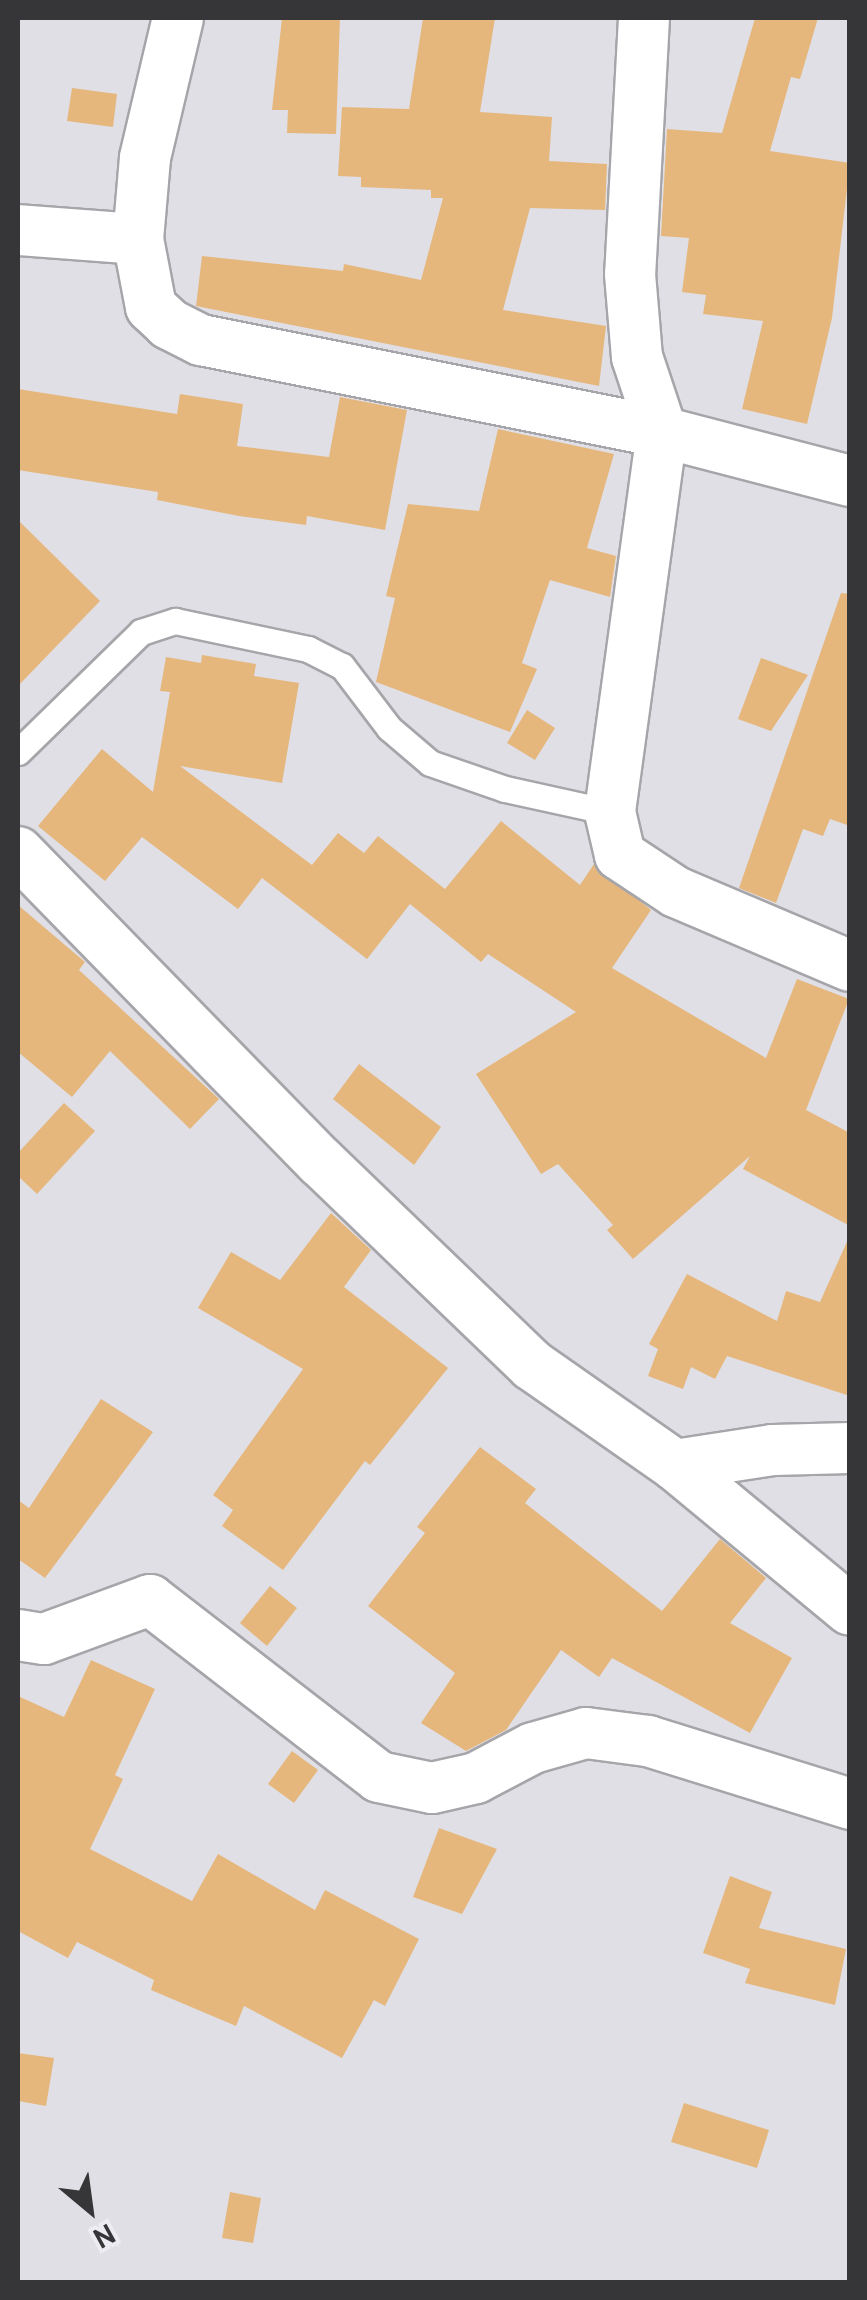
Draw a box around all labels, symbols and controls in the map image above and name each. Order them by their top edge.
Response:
north arrow [40,2160,140,2260]
text: N [88,2217,121,2256]

